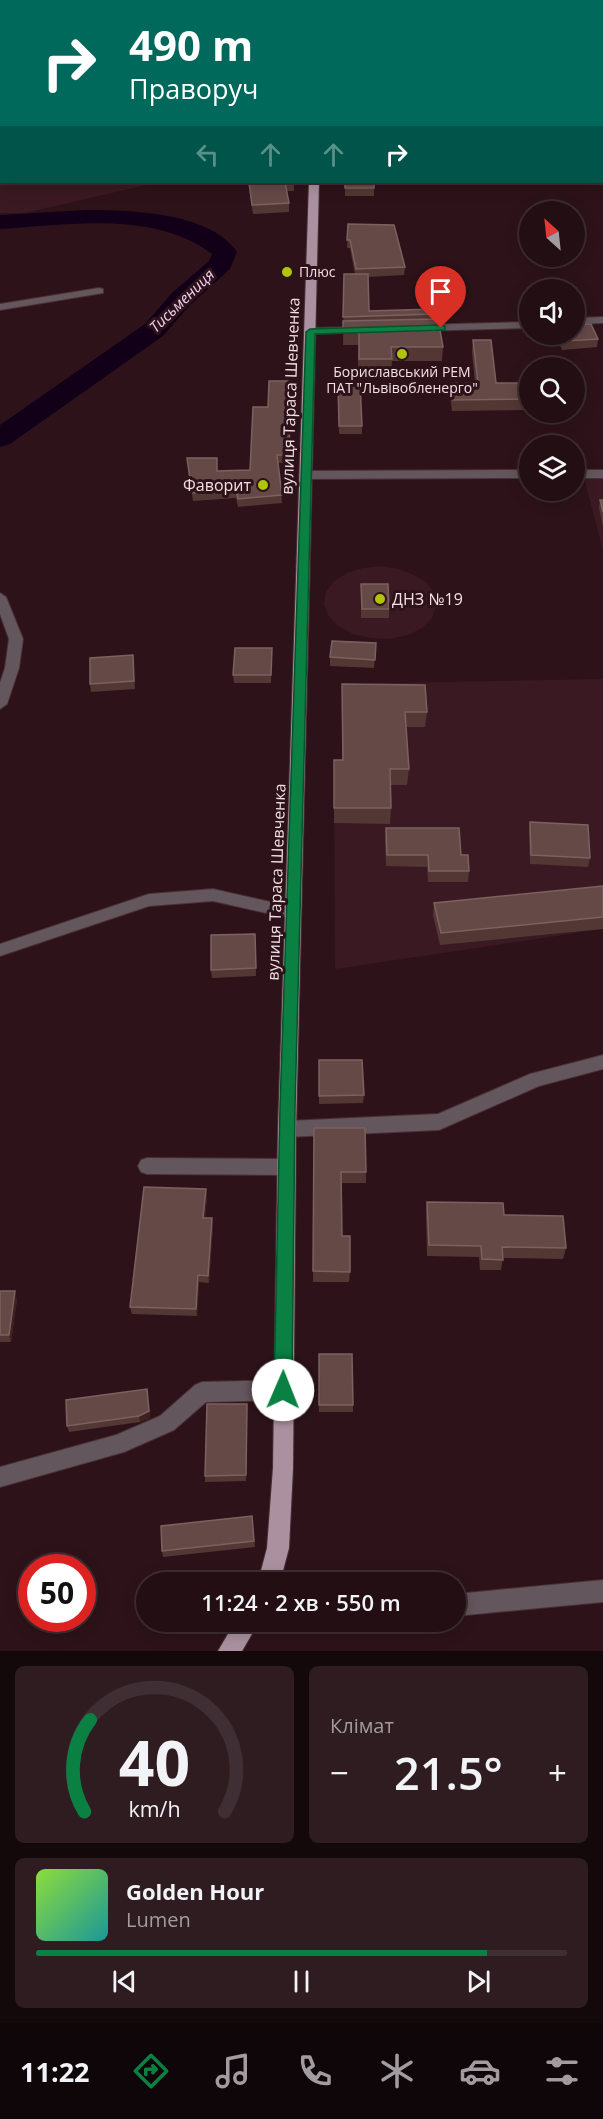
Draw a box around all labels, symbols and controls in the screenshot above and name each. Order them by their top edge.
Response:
text: 490 m [129,16,253,73]
icon: right [30,24,108,102]
text: Праворуч [129,70,258,107]
icon: left [191,138,224,171]
icon: ahead [254,138,287,171]
icon: ahead [317,138,350,171]
icon: right [380,138,413,171]
north arrow [519,201,585,267]
map controls [519,201,585,501]
place label: Плюс [299,262,336,281]
water label: Тисьмениця [145,264,218,336]
marker: Плюс [280,265,294,279]
pin [415,266,466,328]
icon: arrive [424,275,457,308]
button: sound [519,279,585,345]
street label: вулиця Тараса Шевченка [276,297,304,495]
marker: Бориславський РЕМ ПАТ "Львівобленерго" [395,347,409,361]
button: search [519,357,585,423]
place label: Бориславський РЕМ ПАТ "Львівобленерго" [326,362,478,397]
button: layers [519,435,585,501]
place label: Фаворит [183,474,251,496]
marker: Фаворит [256,478,270,492]
place label: ДНЗ №19 [392,588,463,610]
marker: ДНЗ №19 [373,592,387,606]
street label: вулиця Тараса Шевченка [262,783,290,981]
position arrow [251,1358,315,1422]
speed limit sign: 50 [18,1554,96,1632]
text: 11:24 · 2 хв · 550 m [201,1587,401,1617]
text: Клімат [330,1712,394,1739]
text: 40 [119,1719,190,1804]
text: 21.5° [394,1742,503,1803]
text: − [330,1750,349,1795]
text: + [548,1750,567,1795]
text: km/h [128,1794,181,1823]
text: Golden Hour [126,1876,264,1906]
text: Lumen [126,1906,191,1933]
icon: previous [108,1965,141,1998]
icon: pause [285,1965,318,1998]
icon: next [462,1965,495,1998]
icon: directions [130,2050,172,2092]
icon: music [212,2050,254,2092]
icon: phone [294,2050,336,2092]
icon: climate [376,2050,418,2092]
icon: car [459,2050,501,2092]
icon: filters [541,2050,583,2092]
text: 11:22 [20,2053,90,2090]

